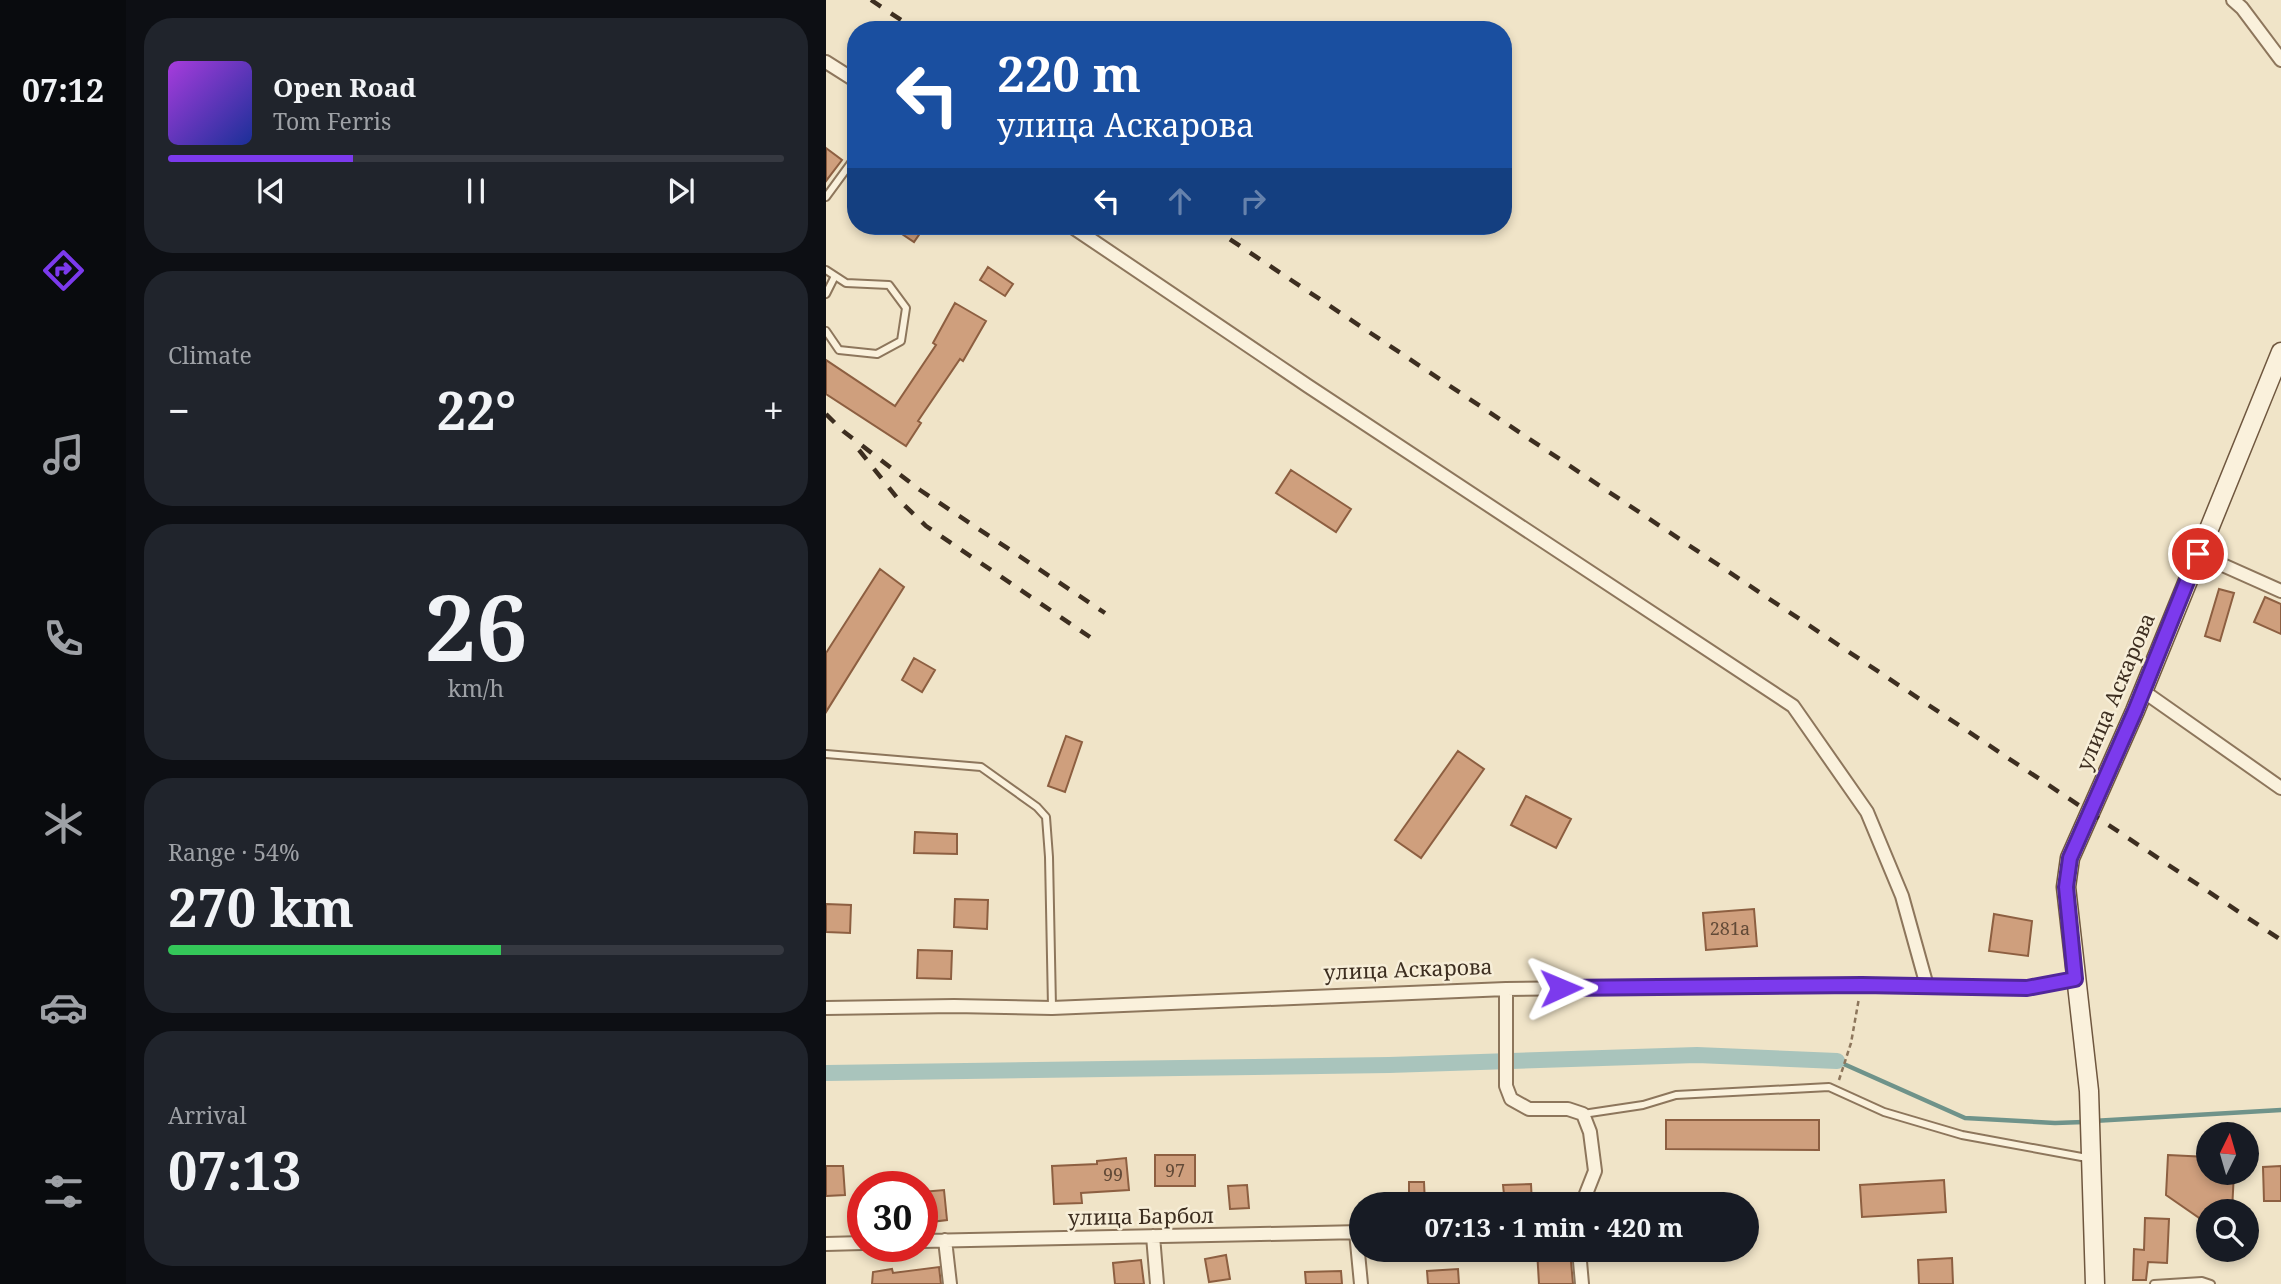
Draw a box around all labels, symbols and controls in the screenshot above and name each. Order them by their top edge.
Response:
text: 220 m [997,40,1141,106]
icon: left [882,49,973,140]
text: 07:12 [22,68,104,111]
text: Open Road [273,69,416,105]
text: улица Аскарова [997,103,1254,146]
text: Tom Ferris [273,105,391,137]
icon: previous [252,172,290,210]
icon: pause [457,172,495,210]
icon: next [662,172,700,210]
icon: left [1088,182,1126,220]
icon: ahead [1161,182,1199,220]
icon: right [1234,182,1272,220]
icon: directions [39,246,88,295]
text: Climate [168,339,252,371]
text: 22° [437,374,516,445]
text: − [168,384,190,436]
text: + [763,384,784,436]
icon: music [39,430,88,479]
pin [2168,524,2228,584]
icon: arrive [2179,535,2217,573]
text: 26 [425,564,527,688]
street label: улица Аскарова [2069,608,2161,775]
icon: phone [39,614,88,663]
text: km/h [448,672,504,704]
icon: climate [39,799,88,848]
text: Range · 54% [168,836,300,868]
text: 270 km [168,871,354,942]
house number: 281а [1710,916,1750,940]
position arrow [1524,951,1598,1025]
street label: улица Аскарова [1323,952,1493,986]
icon: car [39,983,88,1032]
text: Arrival [168,1099,247,1131]
north arrow [2196,1122,2259,1185]
map controls [2196,1122,2259,1262]
text: 07:13 [168,1134,301,1205]
house number: 97 [1165,1158,1185,1182]
house number: 99 [1103,1162,1123,1186]
icon: filters [39,1167,88,1216]
speed limit sign: 30 [847,1171,938,1262]
button: search [2196,1199,2259,1262]
street label: улица Барбол [1068,1201,1214,1231]
text: 07:13 · 1 min · 420 m [1424,1209,1684,1245]

